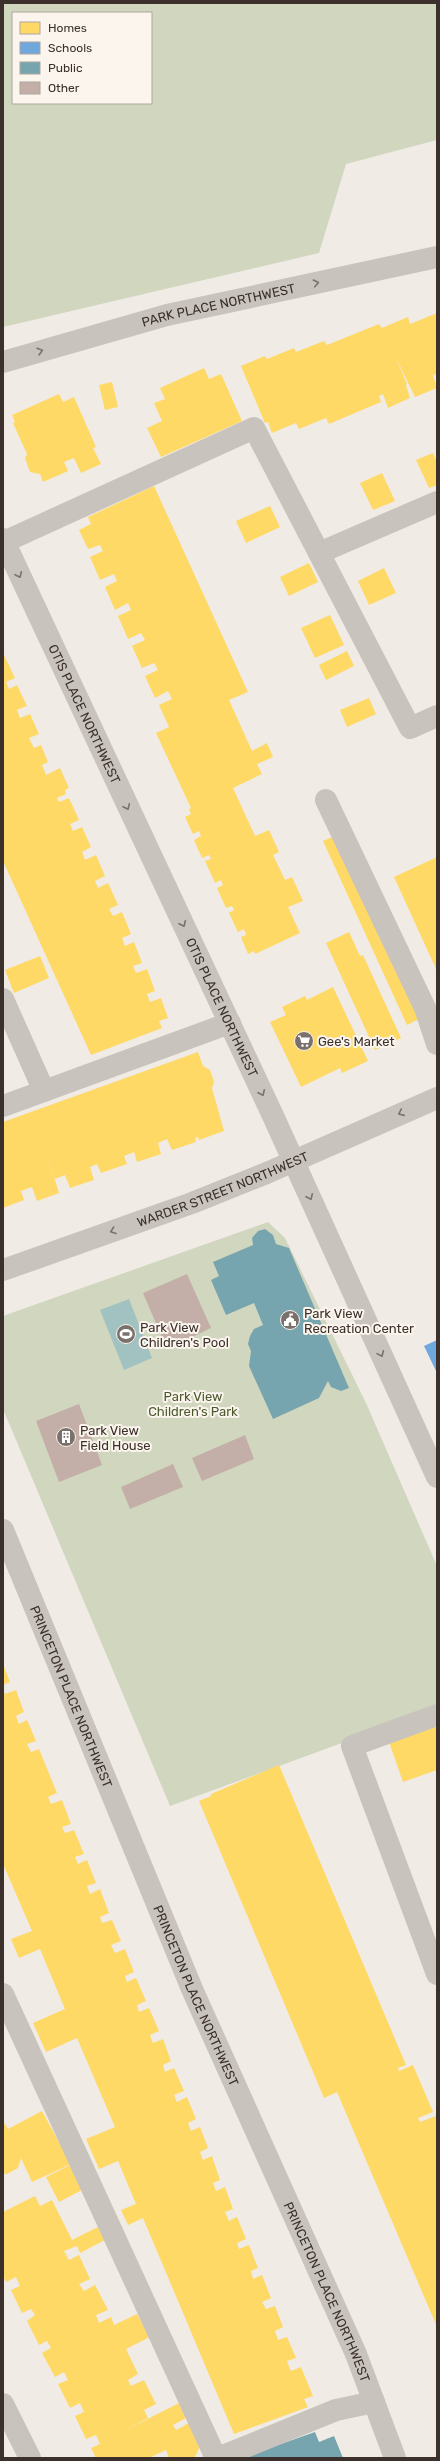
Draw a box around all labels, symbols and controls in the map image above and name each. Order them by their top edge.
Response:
legend [12,12,152,104]
text: Homes [48,21,87,35]
text: Schools [48,41,92,55]
text: Public [48,61,83,75]
text: Other [48,81,80,95]
one-way arrow [313,280,319,288]
street label: PARK PLACE NORTHWEST [140,281,297,330]
one-way arrow [37,347,44,356]
one-way arrow [14,570,22,578]
street label: OTIS PLACE NORTHWEST [45,642,124,786]
one-way arrow [122,802,130,810]
one-way arrow [178,920,186,928]
street label: OTIS PLACE NORTHWEST [183,935,261,1080]
supermarket icon: Gee's Market [293,1030,315,1052]
place label: Gee's Market [318,1034,395,1049]
one-way arrow [257,1088,265,1096]
one-way arrow [398,1109,405,1117]
street label: WARDER STREET NORTHWEST [135,1148,311,1230]
one-way arrow [305,1193,313,1201]
one-way arrow [109,1226,116,1235]
place label: Park View Recreation Center [304,1306,414,1336]
public building icon: Park View Recreation Center [279,1309,301,1331]
place label: Park View Children's Pool [140,1320,229,1350]
sports icon: Park View Children's Pool [115,1323,137,1345]
one-way arrow [376,1349,384,1357]
park label: Park View Children's Park [148,1389,238,1419]
place label: Park View Field House [80,1423,151,1453]
building icon: Park View Field House [55,1426,77,1448]
street label: PRINCETON PLACE NORTHWEST [27,1603,115,1790]
street label: PRINCETON PLACE NORTHWEST [150,1903,242,2089]
street label: PRINCETON PLACE NORTHWEST [281,2200,373,2385]

